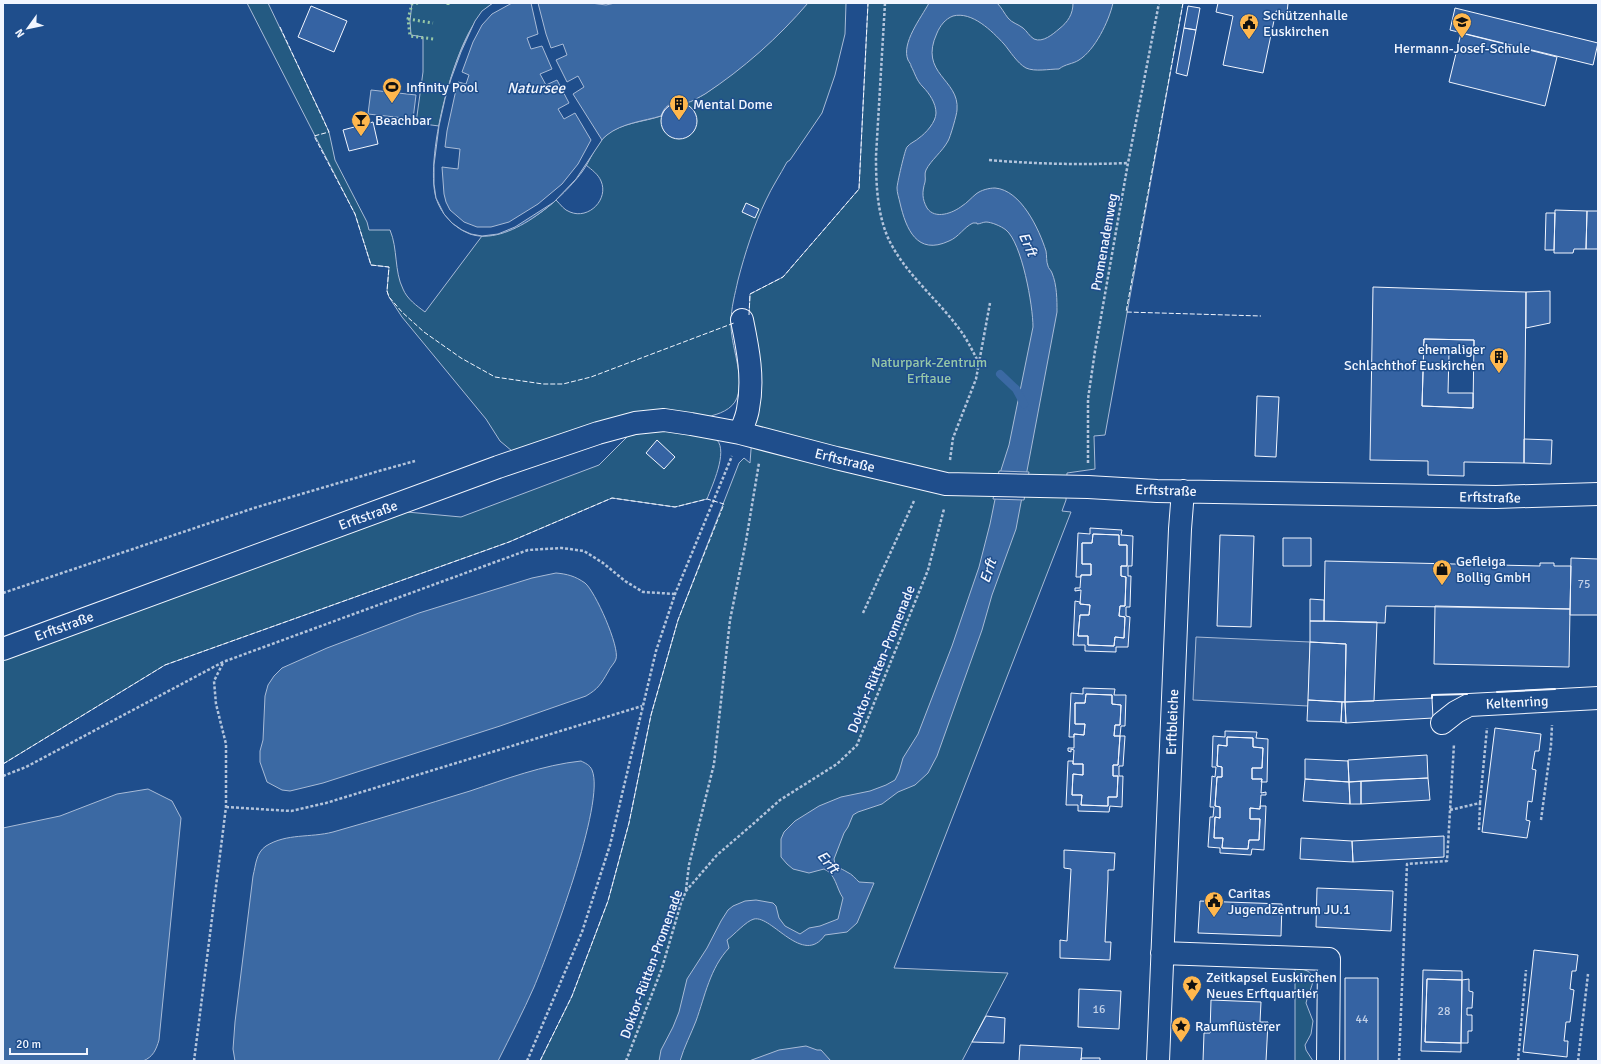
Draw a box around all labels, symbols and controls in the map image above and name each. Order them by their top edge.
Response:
place label: Schützenhalle Euskirchen [1263,7,1348,40]
north arrow [8,8,48,48]
school or university icon: Hermann-Josef-Schule [1451,11,1473,39]
public building icon: Schützenhalle Euskirchen [1238,12,1260,40]
text: N [12,26,28,40]
place label: Hermann-Josef-Schule [1394,40,1530,57]
sports icon: Infinity Pool [381,76,403,104]
place label: Infinity Pool [406,79,478,96]
water label: Natursee [507,79,567,97]
building icon: Mental Dome [668,93,690,121]
place label: Mental Dome [693,96,773,113]
bar icon: Beachbar [350,109,372,137]
place label: Beachbar [375,112,432,129]
street label: Promenadenweg [1088,192,1121,292]
water label: Erft [1015,229,1042,261]
place label: ehemaliger Schlachthof Euskirchen [1344,341,1486,374]
building icon: ehemaliger Schlachthof Euskirchen [1488,346,1510,374]
park label: Naturpark-Zentrum Erftaue [871,354,987,387]
street label: Erftstraße [813,445,877,476]
street label: Erftstraße [1135,481,1197,500]
street label: Erftstraße [1459,488,1521,507]
street label: Erftstraße [336,497,400,534]
place label: Gefleiga Bollig GmbH [1456,553,1531,586]
water label: Erft [976,555,1001,585]
shop icon: Gefleiga Bollig GmbH [1431,558,1453,586]
house number: 75 [1578,577,1590,592]
street label: Doktor-Rütten-Promenade [844,583,919,735]
street label: Erftstraße [32,608,96,645]
street label: Erftbleiche [1163,689,1182,755]
street label: Keltenring [1485,692,1549,713]
water label: Erft [813,847,844,879]
place label: Caritas Jugendzentrum JU.1 [1228,885,1351,918]
street label: Doktor-Rütten-Promenade [617,887,686,1041]
public building icon: Caritas Jugendzentrum JU.1 [1203,890,1225,918]
place label: Zeitkapsel Euskirchen Neues Erftquartier [1206,969,1337,1002]
place icon: Zeitkapsel Euskirchen Neues Erftquartier [1181,974,1203,1002]
house number: 16 [1093,1002,1105,1017]
house number: 28 [1438,1004,1450,1019]
house number: 44 [1356,1012,1369,1027]
place icon: Raumflüsterer [1170,1015,1192,1043]
place label: Raumflüsterer [1195,1018,1281,1035]
scale bar [10,1030,87,1056]
text: 20 m [16,1037,41,1052]

